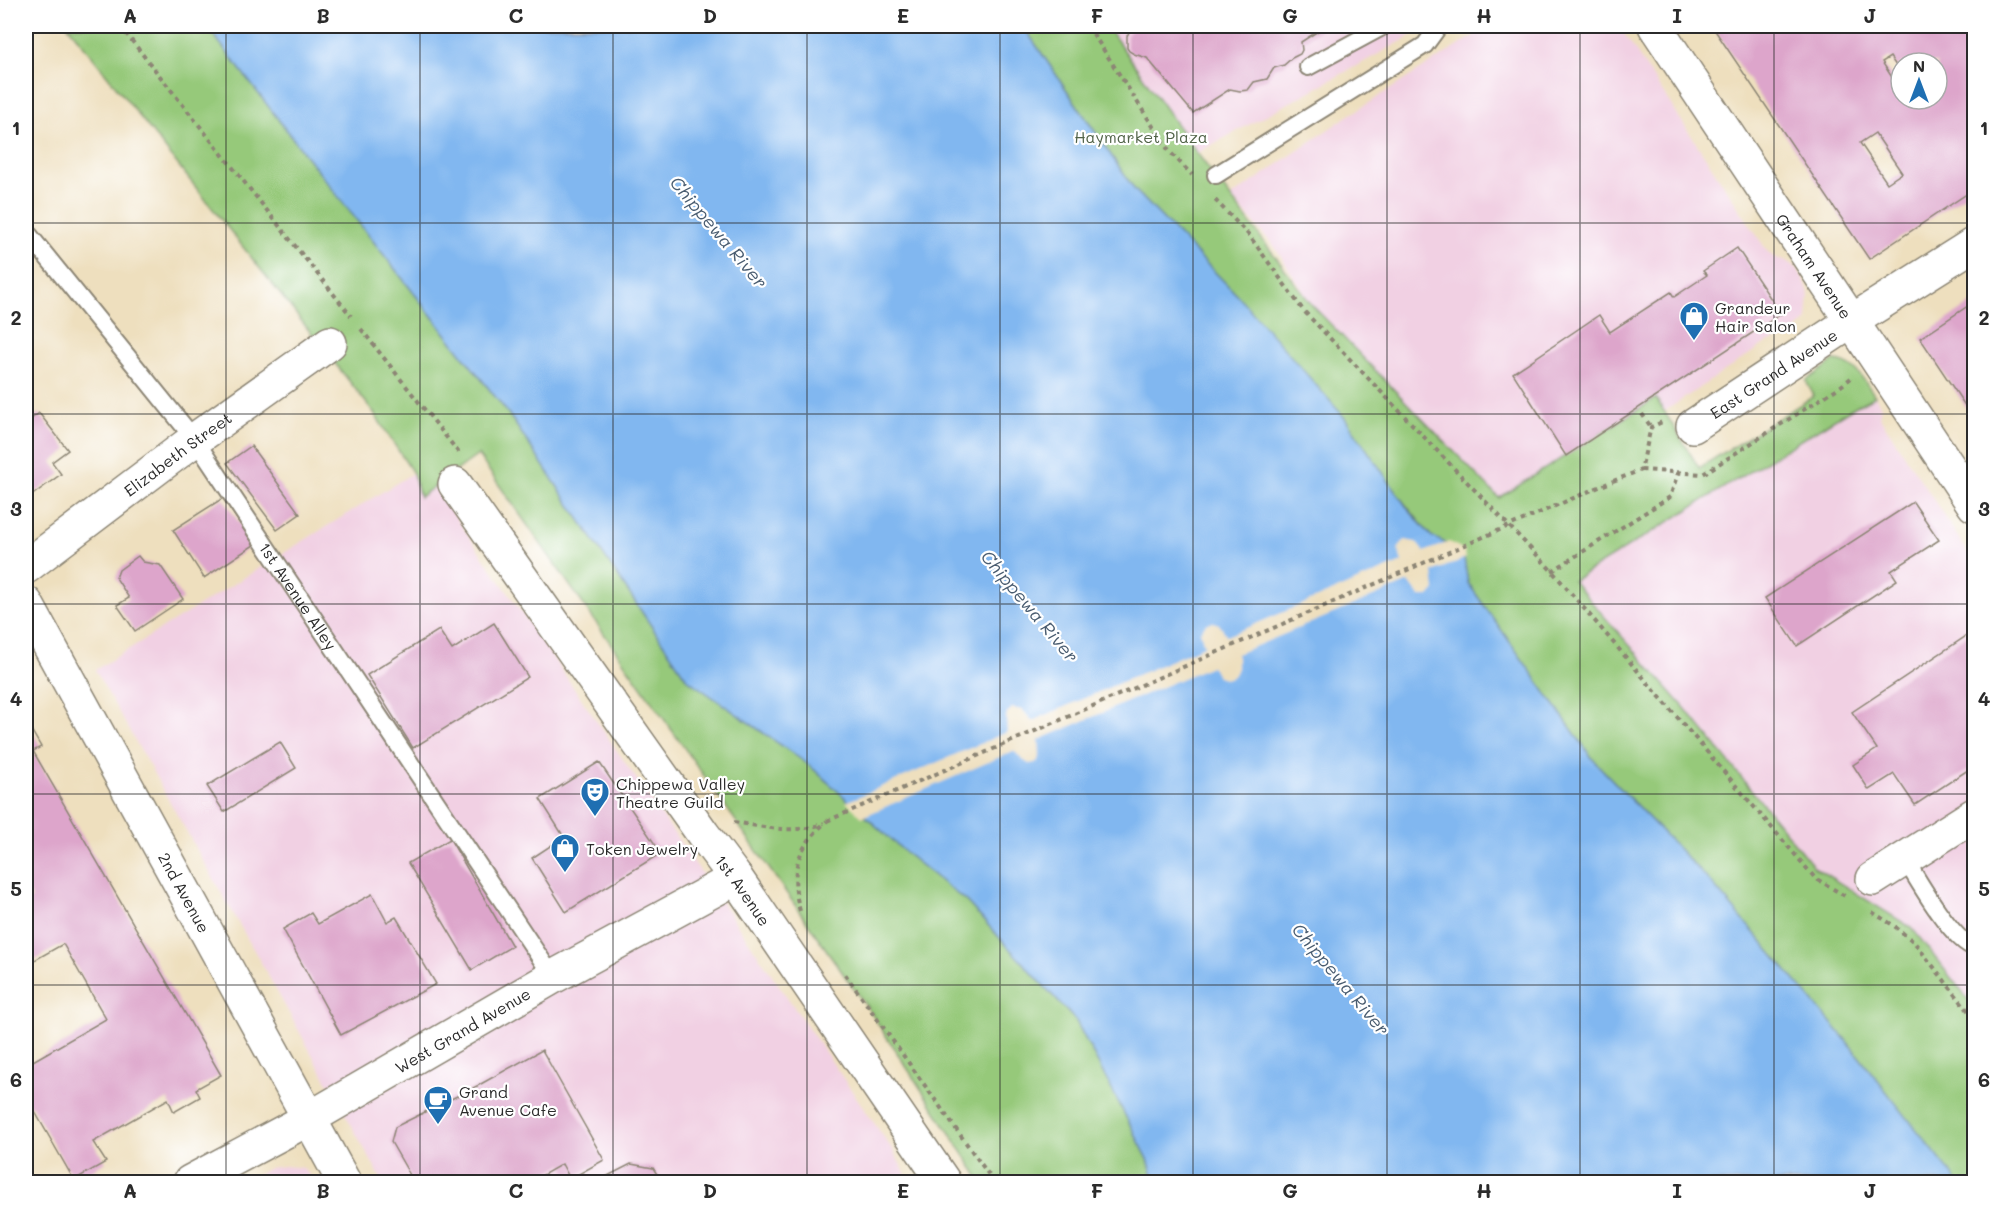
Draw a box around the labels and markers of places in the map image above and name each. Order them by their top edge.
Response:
place label: Grandeur Hair Salon [1715,297,1796,336]
shop icon: Grandeur Hair Salon [1678,300,1710,342]
place label: Chippewa Valley Theatre Guild [616,773,745,812]
theatre icon: Chippewa Valley Theatre Guild [579,776,611,818]
shop icon: Token Jewelry [549,832,581,874]
place label: Token Jewelry [586,838,698,859]
place label: Grand Avenue Cafe [459,1081,557,1120]
cafe icon: Grand Avenue Cafe [422,1084,454,1126]

